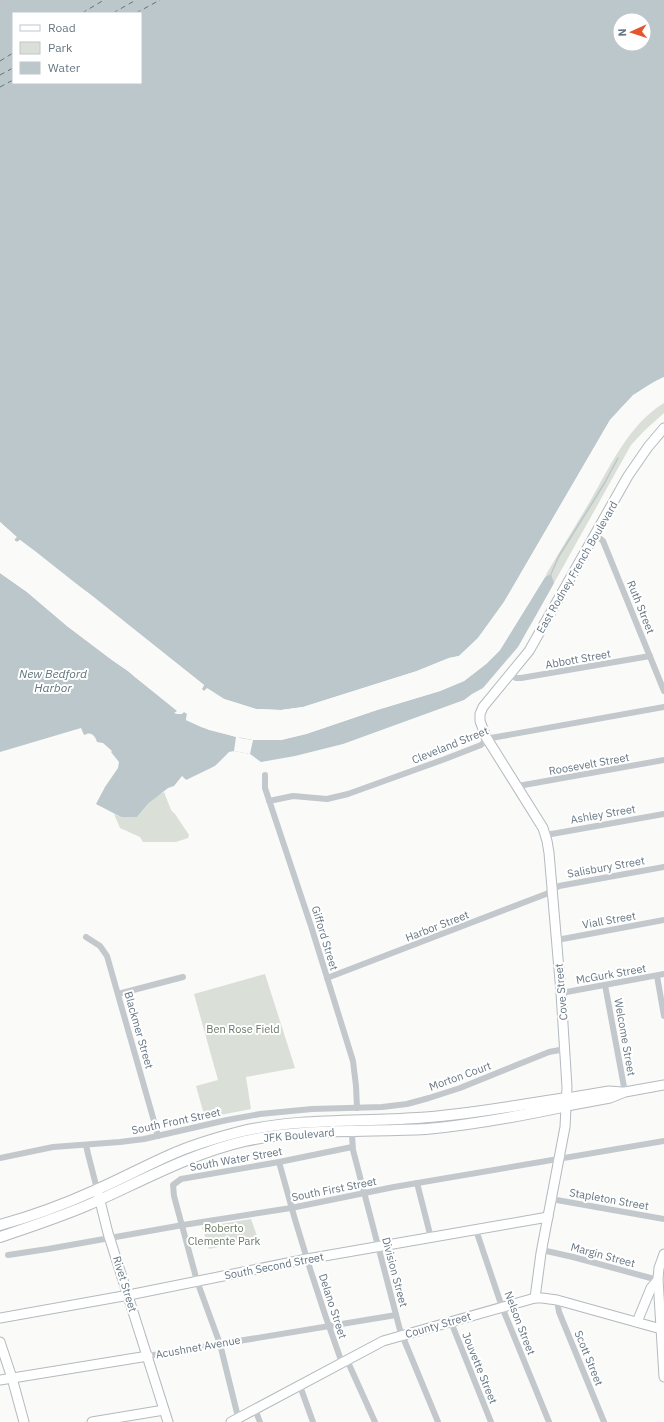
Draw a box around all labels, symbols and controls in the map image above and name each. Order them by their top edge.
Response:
legend [12,12,142,84]
north arrow [612,12,652,52]
text: Road [48,20,76,35]
text: N [615,28,629,37]
text: Park [48,40,73,55]
text: Water [48,60,81,75]
street label: East Rodney French Boulevard [533,498,621,636]
street label: Ruth Street [624,578,658,636]
street label: Abbott Street [544,646,612,672]
water label: New Bedford Harbor [19,666,87,695]
street label: Cleveland Street [410,723,490,767]
street label: Roosevelt Street [548,750,630,778]
street label: Ashley Street [569,801,637,827]
street label: Salisbury Street [566,853,646,881]
street label: Gifford Street [309,904,341,972]
street label: Harbor Street [403,907,471,945]
street label: Viall Street [581,908,637,932]
street label: McGurk Street [575,961,647,987]
street label: Cove Street [552,963,570,1021]
street label: Blackmer Street [121,990,157,1070]
street label: Welcome Street [611,997,639,1077]
park label: Ben Rose Field [206,1022,280,1036]
street label: Morton Court [427,1058,493,1094]
street label: South Front Street [130,1105,222,1137]
street label: JFK Boulevard [263,1125,335,1145]
street label: South Water Street [189,1144,284,1174]
street label: South First Street [290,1174,378,1204]
street label: Stapleton Street [568,1185,650,1213]
park label: Roberto Clemente Park [188,1221,260,1248]
street label: Division Street [379,1236,411,1309]
street label: Margin Street [569,1240,637,1270]
street label: South Second Street [223,1249,325,1283]
street label: Rivet Street [110,1254,140,1314]
street label: Delano Street [316,1272,350,1340]
street label: Nelson Street [501,1289,539,1357]
street label: County Street [404,1309,473,1341]
street label: Scott Street [572,1328,606,1388]
street label: Jouvette Street [459,1330,501,1406]
street label: Acushnet Avenue [154,1333,242,1361]

